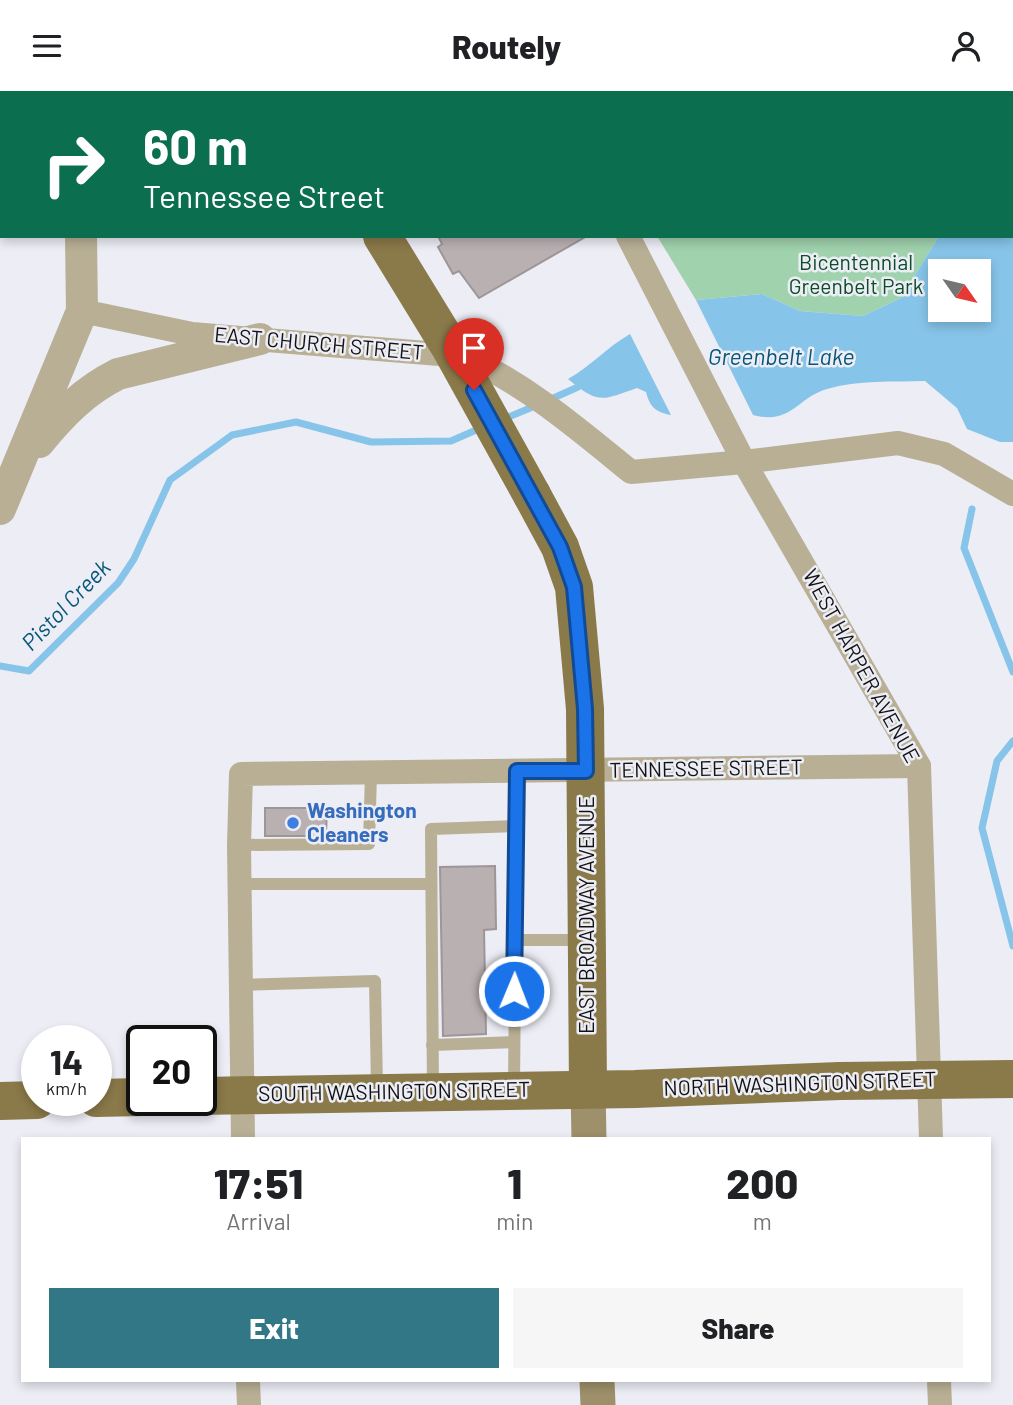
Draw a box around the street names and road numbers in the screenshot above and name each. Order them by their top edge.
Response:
street label: EAST CHURCH STREET [213,321,425,364]
street label: WEST HARPER AVENUE [799,564,926,766]
street label: TENNESSEE STREET [609,753,803,782]
street label: EAST BROADWAY AVENUE [573,796,598,1034]
street label: NORTH WASHINGTON STREET [663,1065,937,1100]
street label: SOUTH WASHINGTON STREET [258,1076,530,1105]

